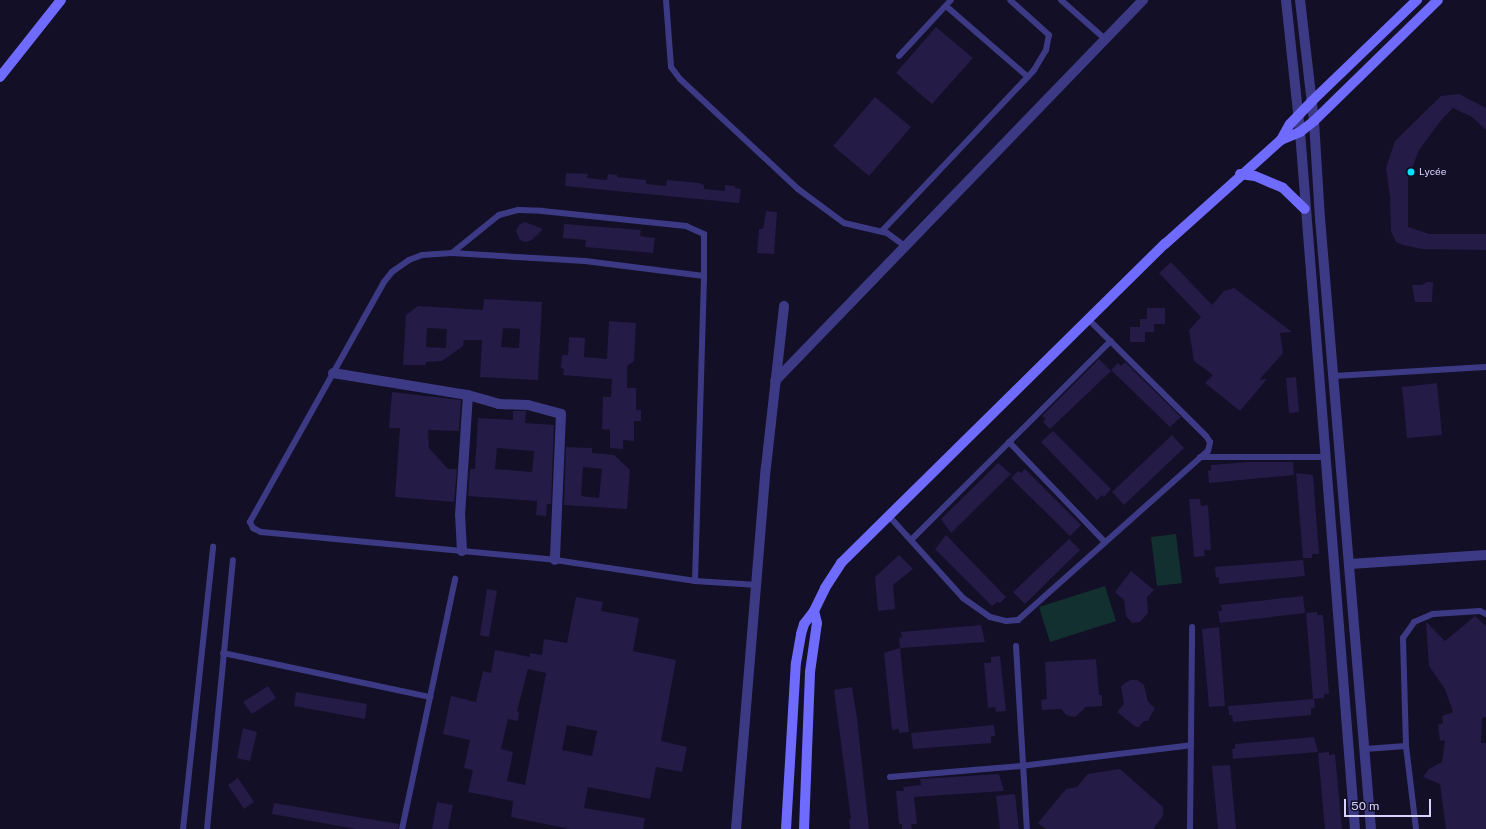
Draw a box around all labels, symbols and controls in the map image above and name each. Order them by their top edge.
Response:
place label: Lycée [1419,166,1446,178]
marker: Lycée [1406,167,1416,177]
scale bar [1346,791,1433,817]
text: 50 m [1351,799,1379,813]

